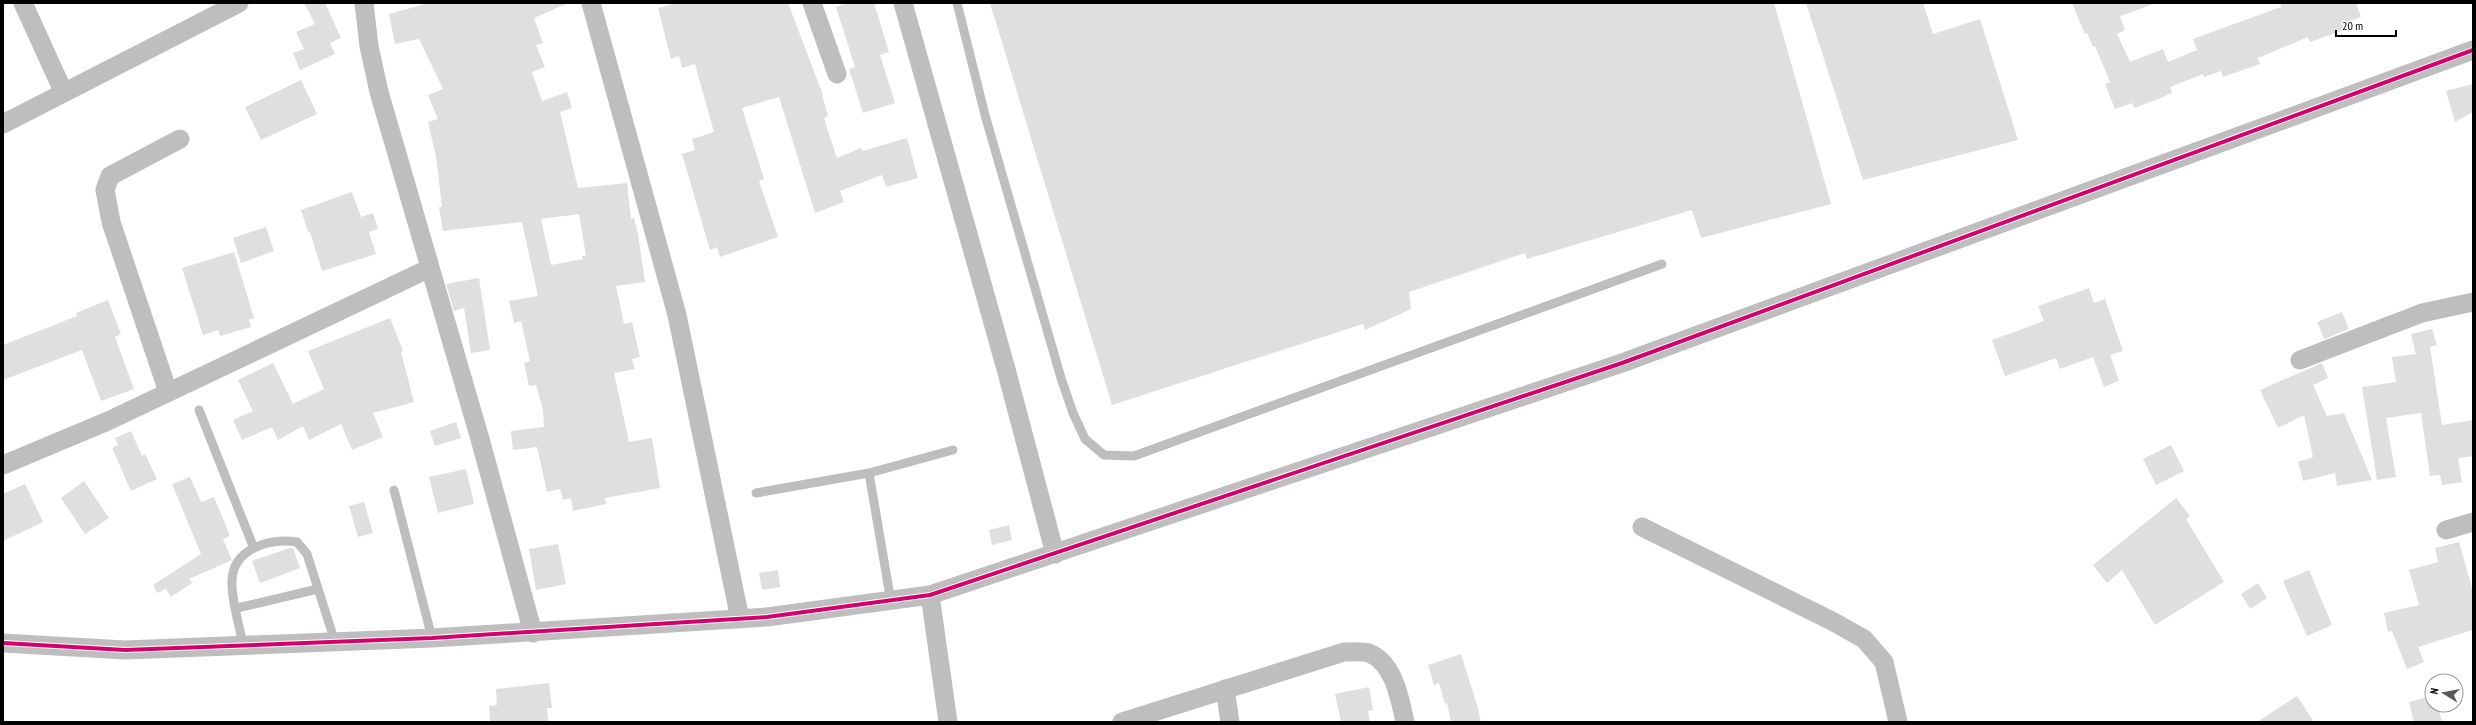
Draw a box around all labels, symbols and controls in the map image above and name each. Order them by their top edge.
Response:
scale bar [2336,12,2396,38]
text: 20 m [2342,18,2363,33]
north arrow [2424,673,2464,713]
text: N [2427,687,2442,695]

